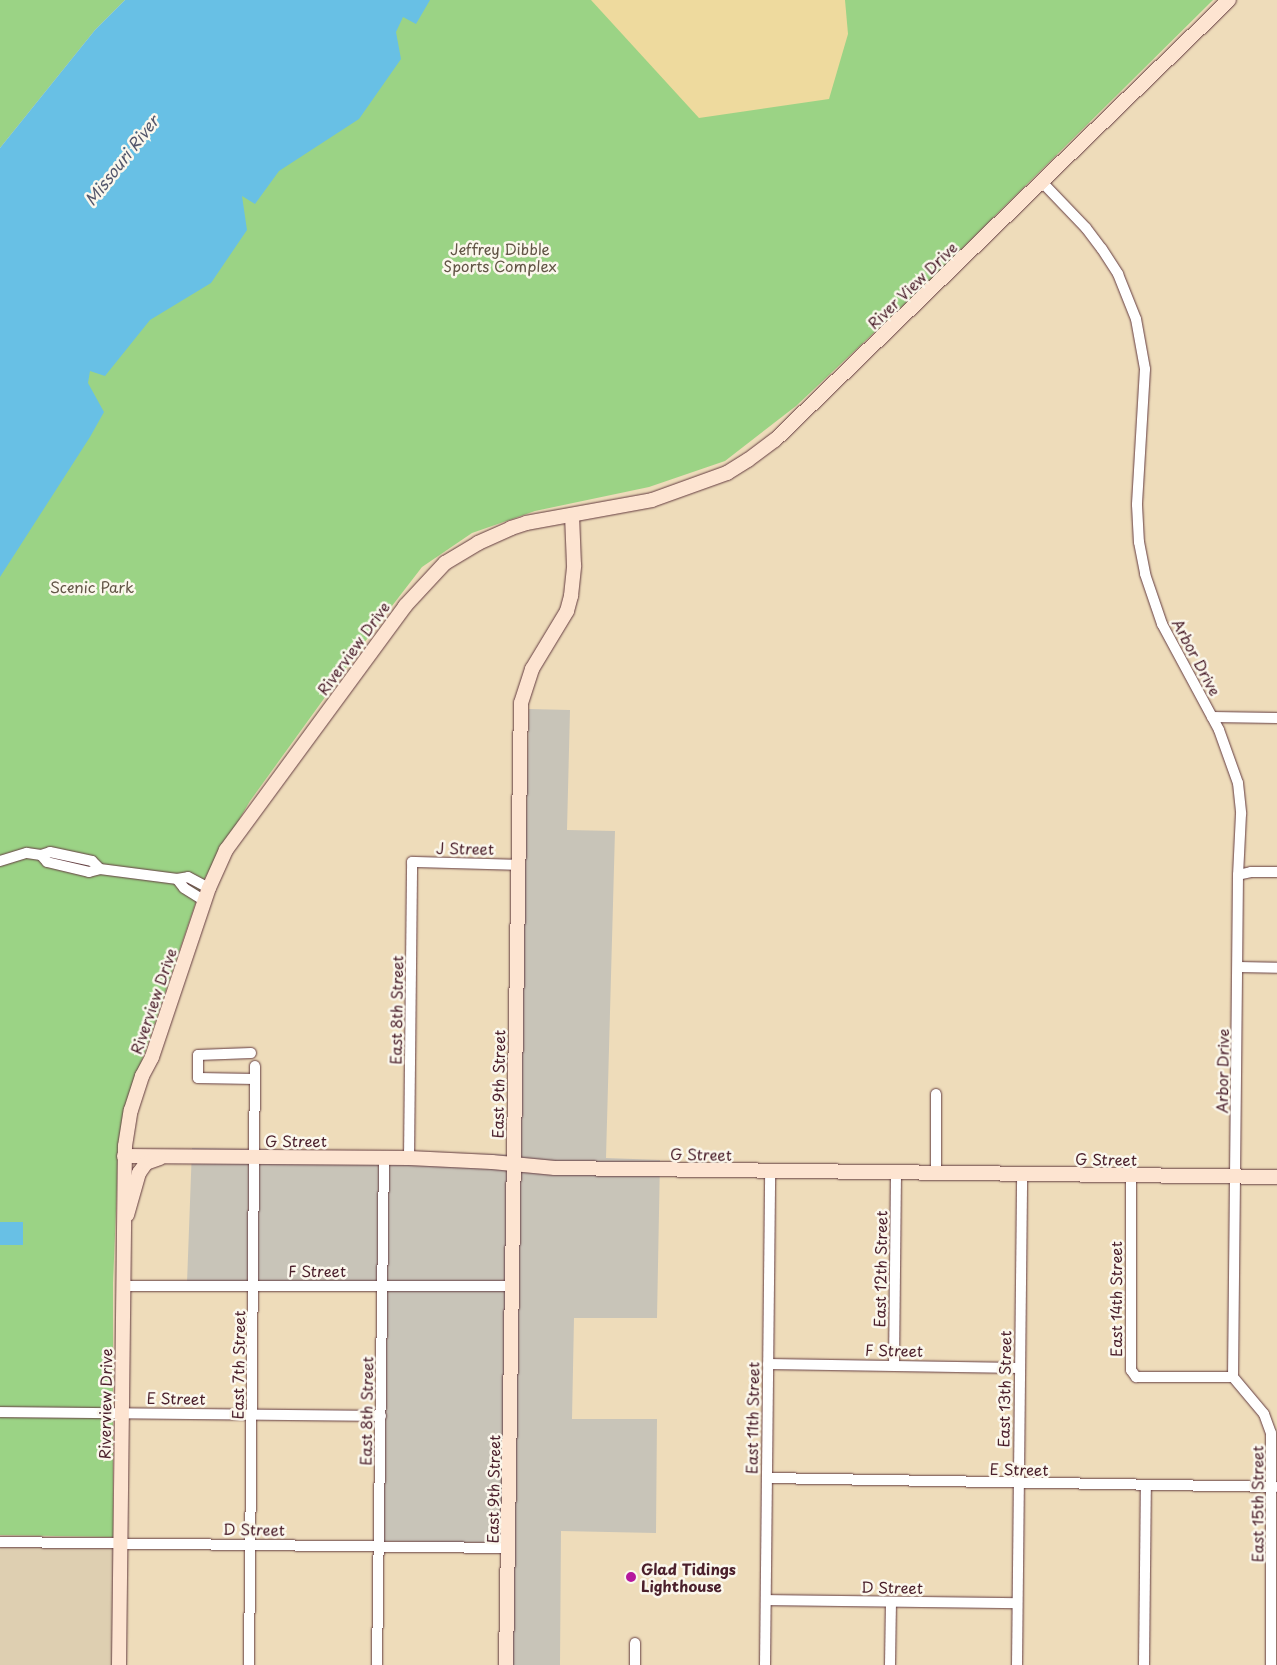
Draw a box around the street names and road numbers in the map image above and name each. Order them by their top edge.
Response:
street label: River View Drive [863,237,961,333]
street label: Riverview Drive [313,598,393,698]
street label: Arbor Drive [1169,615,1225,699]
street label: J Street [436,838,494,858]
street label: Riverview Drive [126,946,180,1056]
street label: East 8th Street [386,955,406,1065]
street label: Arbor Drive [1212,1028,1232,1114]
street label: East 9th Street [488,1029,508,1139]
street label: G Street [265,1132,327,1150]
street label: G Street [670,1144,732,1164]
street label: G Street [1075,1149,1137,1169]
street label: East 12th Street [870,1210,890,1328]
street label: East 14th Street [1107,1241,1125,1357]
street label: F Street [288,1262,346,1280]
street label: East 7th Street [228,1310,248,1420]
street label: East 13th Street [994,1330,1014,1448]
street label: F Street [865,1340,923,1360]
street label: Riverview Drive [95,1348,115,1460]
street label: East 8th Street [356,1356,376,1466]
street label: East 11th Street [742,1361,762,1475]
street label: E Street [146,1388,206,1408]
street label: East 9th Street [483,1434,503,1544]
street label: East 15th Street [1248,1446,1266,1562]
street label: E Street [989,1459,1049,1479]
street label: D Street [223,1519,285,1539]
street label: D Street [861,1577,923,1597]

